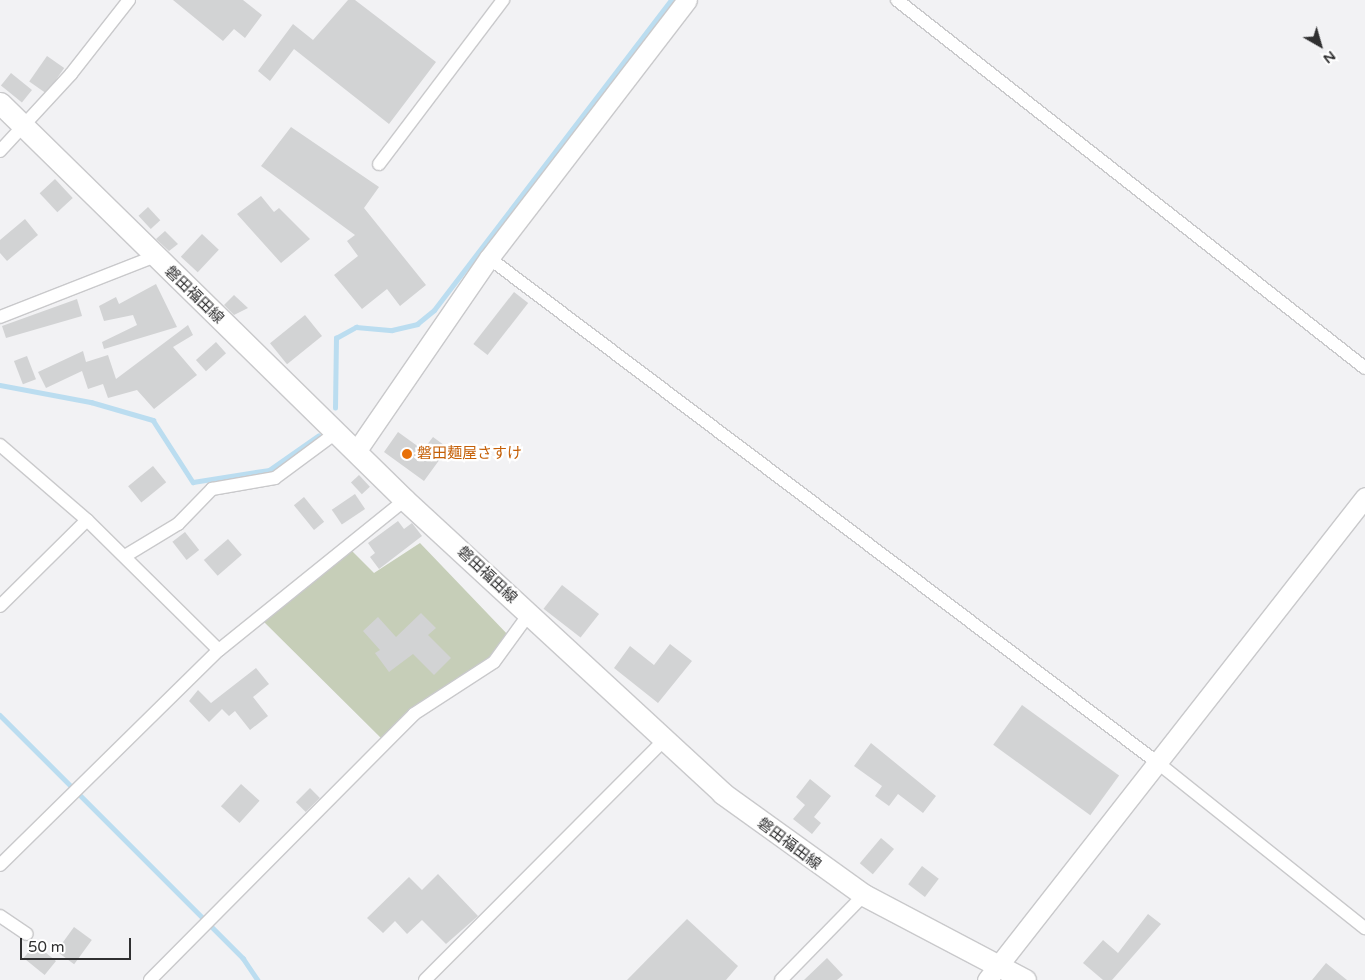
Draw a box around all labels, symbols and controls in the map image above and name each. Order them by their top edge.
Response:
north arrow [1295,20,1345,70]
text: N [1320,47,1339,67]
street label: 磐田福田線 [161,262,227,328]
place label: 磐田麺屋さすけ [417,445,522,463]
marker: 磐田麺屋さすけ [401,448,413,460]
street label: 磐田福田線 [453,543,521,607]
street label: 磐田福田線 [754,814,824,874]
scale bar [22,928,134,960]
text: 50 m [28,938,65,956]

